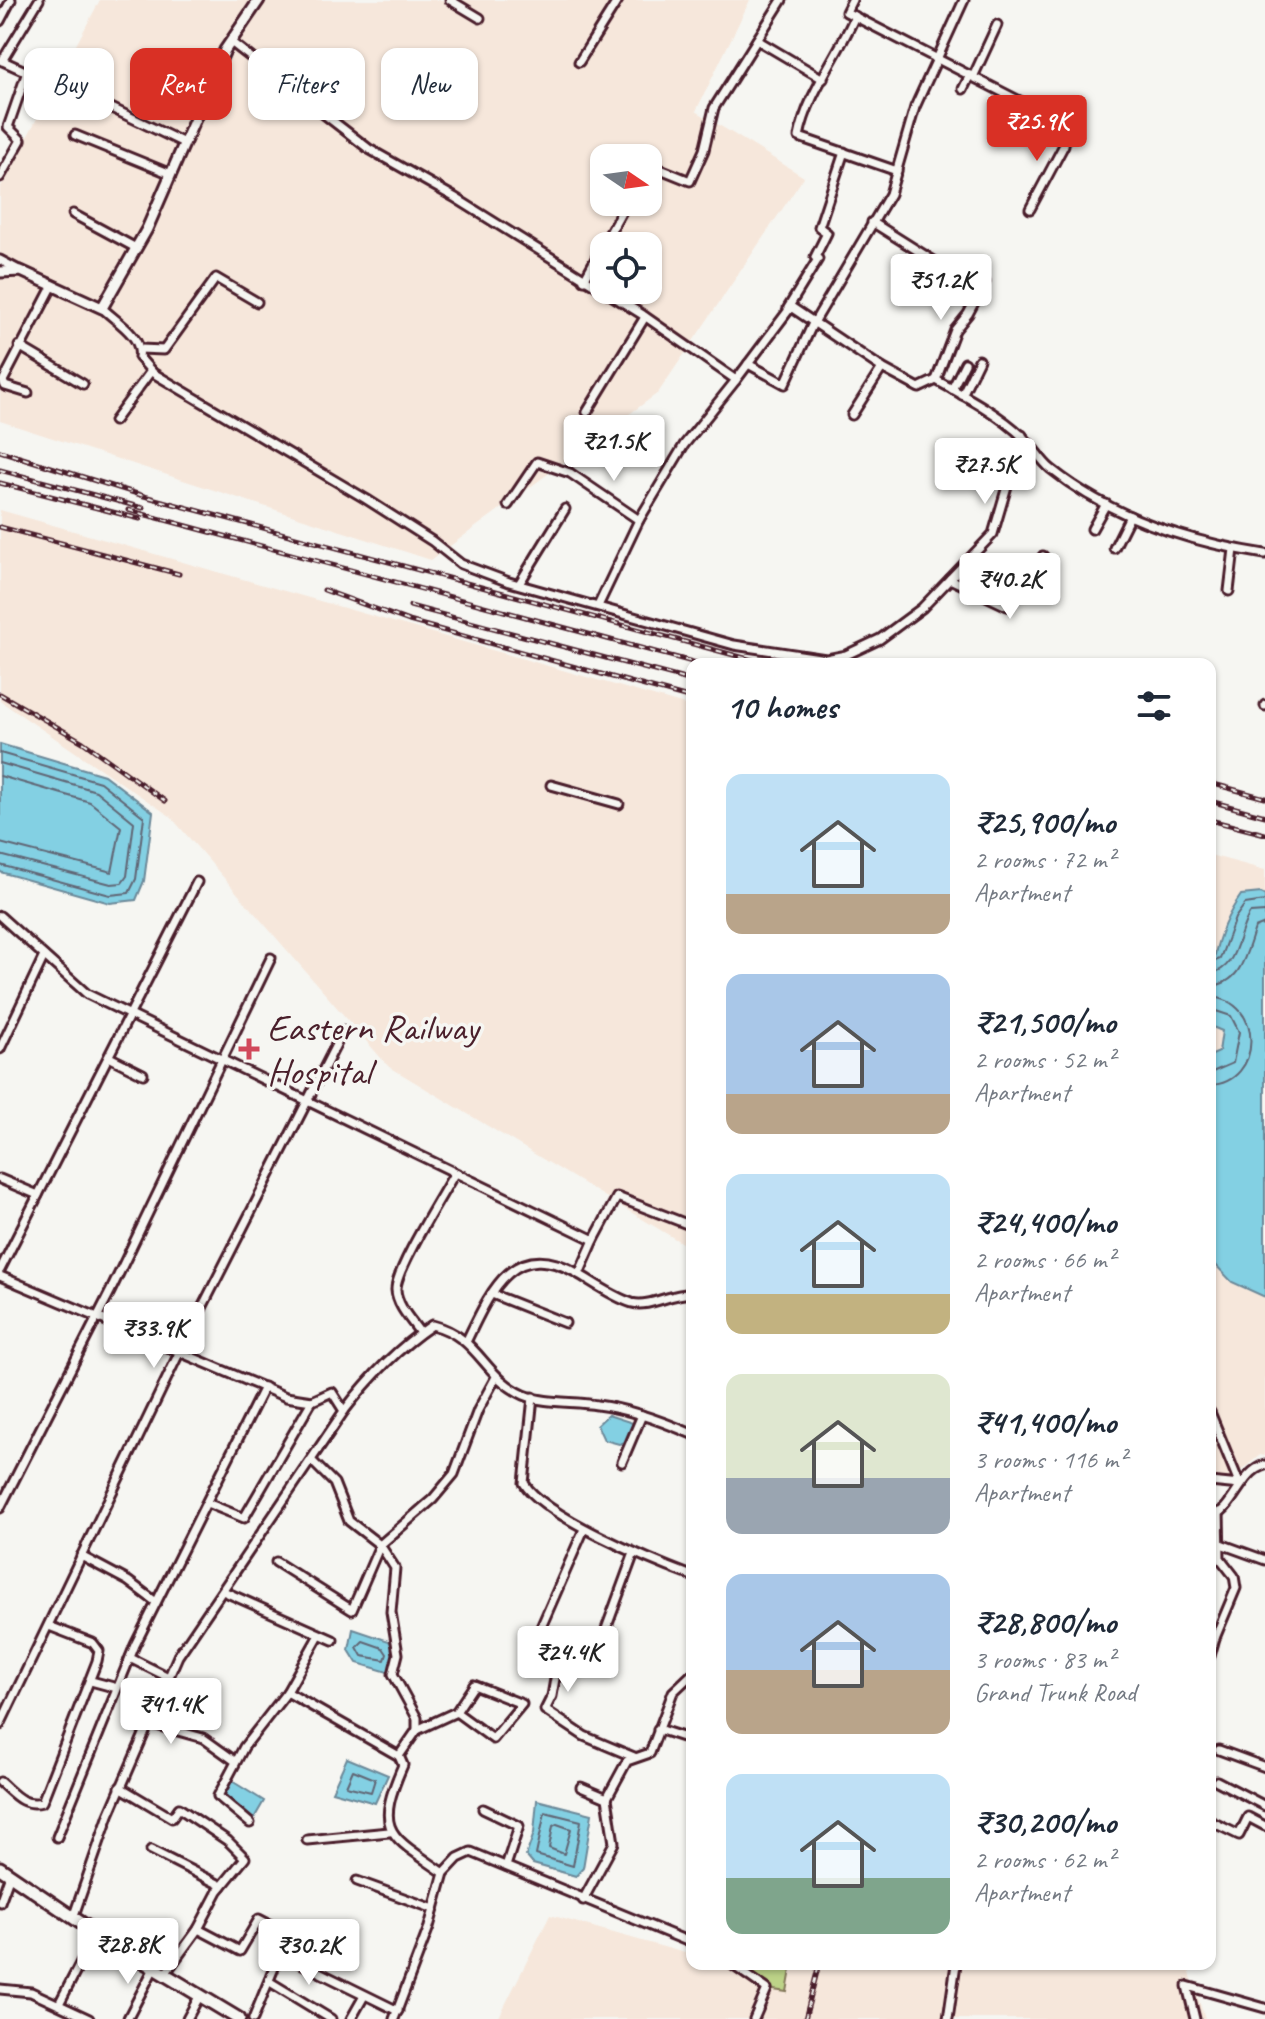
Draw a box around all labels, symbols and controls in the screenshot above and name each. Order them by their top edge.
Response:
chip: Buy [24,48,114,120]
chip: Rent [130,48,232,120]
chip: Filters [248,48,365,120]
chip: New [381,48,478,120]
pin: ₹25.9K [972,95,1102,163]
text: ₹25.9K [1005,104,1069,137]
north arrow [590,144,662,216]
map controls [590,144,662,304]
button: locate [590,232,662,304]
pin: ₹51.2K [876,254,1006,322]
text: ₹51.2K [909,263,973,296]
pin: ₹21.5K [549,415,679,483]
text: ₹21.5K [582,424,646,457]
pin: ₹27.5K [920,438,1050,506]
text: ₹27.5K [953,447,1017,480]
pin: ₹40.2K [945,553,1075,621]
text: ₹40.2K [977,562,1043,595]
icon: filters [1132,684,1176,728]
text: 10 homes [726,685,837,728]
text: ₹25,900/mo [974,800,1115,843]
icon: home [790,806,886,902]
text: 2 rooms · 72 m² [974,843,1115,876]
text: Apartment [974,876,1070,909]
text: ₹21,500/mo [974,1000,1116,1043]
place label: Eastern Railway Hospital [267,1004,482,1095]
icon: home [790,1006,886,1102]
marker: Eastern Railway Hospital [238,1038,260,1060]
text: 2 rooms · 52 m² [974,1043,1115,1076]
text: Apartment [974,1076,1070,1109]
text: ₹24,400/mo [974,1200,1116,1243]
icon: home [790,1206,886,1302]
text: 2 rooms · 66 m² [974,1243,1115,1276]
text: Apartment [974,1276,1070,1309]
pin: ₹33.9K [89,1302,219,1370]
text: ₹33.9K [122,1311,186,1344]
text: ₹41,400/mo [974,1400,1116,1443]
icon: home [790,1406,886,1502]
text: 3 rooms · 116 m² [974,1443,1126,1476]
text: Apartment [974,1476,1070,1509]
text: ₹28,800/mo [974,1600,1116,1643]
icon: home [790,1606,886,1702]
pin: ₹24.4K [503,1626,633,1694]
text: ₹24.4K [535,1635,601,1668]
text: 3 rooms · 83 m² [974,1643,1115,1676]
text: Grand Trunk Road [974,1676,1136,1709]
pin: ₹41.4K [106,1678,236,1746]
text: ₹41.4K [138,1687,204,1720]
text: ₹30,200/mo [974,1800,1116,1843]
icon: home [790,1806,886,1902]
text: 2 rooms · 62 m² [974,1843,1115,1876]
text: Apartment [974,1876,1070,1909]
pin: ₹28.8K [63,1918,193,1986]
pin: ₹30.2K [244,1919,374,1987]
text: ₹28.8K [95,1927,161,1960]
text: ₹30.2K [276,1928,342,1961]

